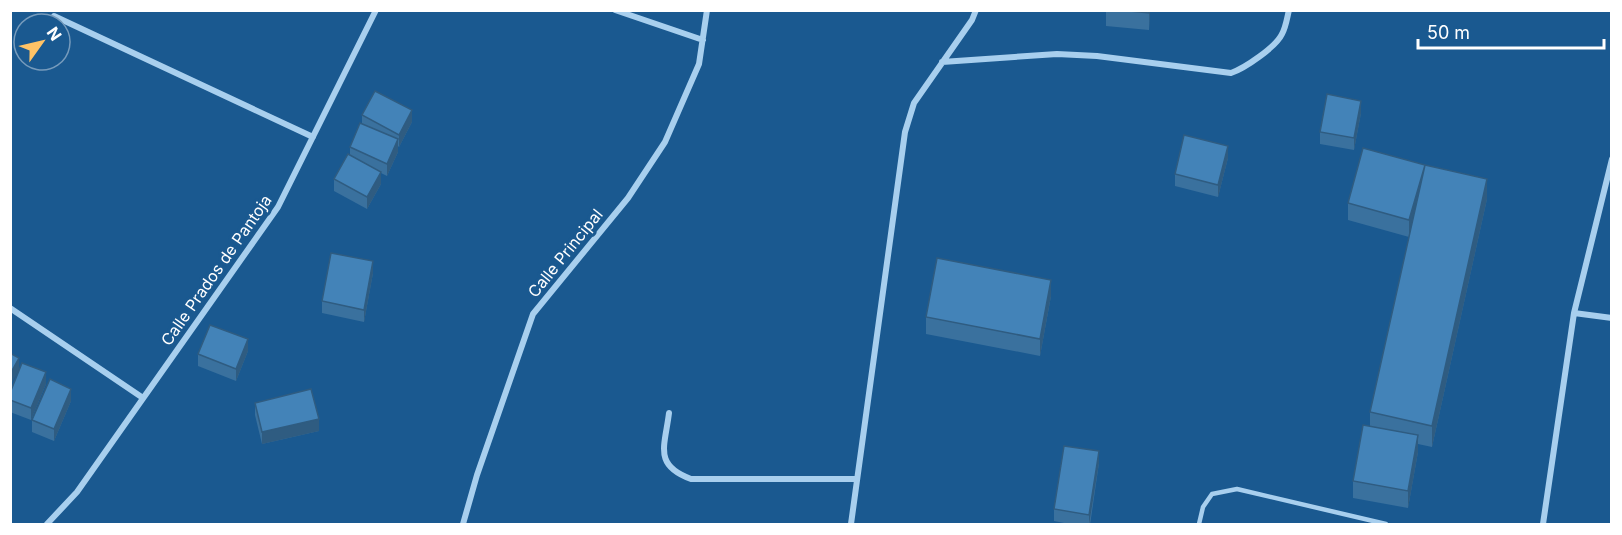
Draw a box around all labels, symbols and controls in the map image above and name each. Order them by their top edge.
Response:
north arrow [12,12,72,72]
scale bar [1418,12,1604,50]
text: 50 m [1427,22,1470,43]
text: N [43,23,66,44]
street label: Calle Prados de Pantoja [156,191,276,349]
street label: Calle Principal [523,205,607,301]

